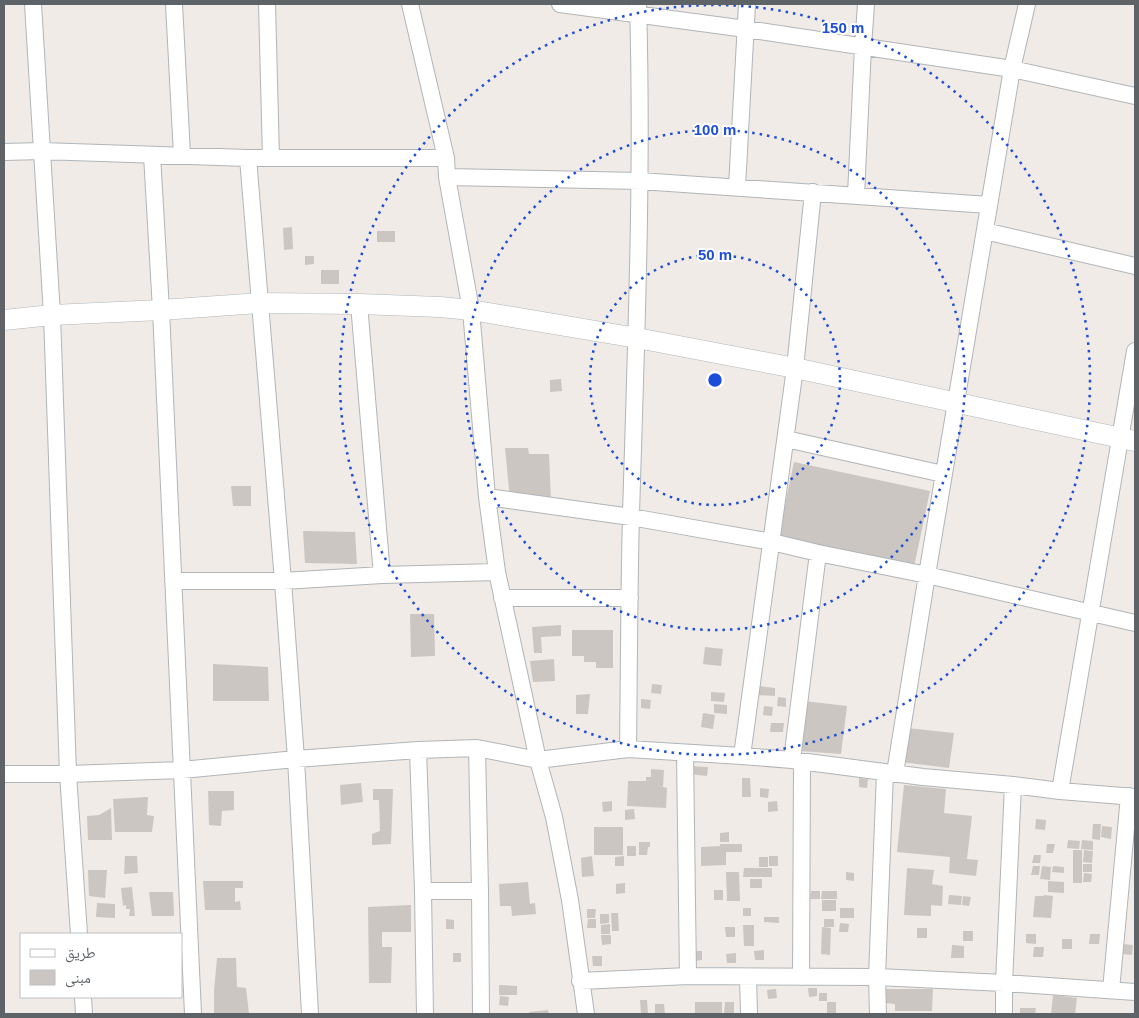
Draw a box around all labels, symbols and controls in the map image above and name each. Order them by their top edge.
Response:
text: 150 m [822,19,864,36]
text: 100 m [694,121,736,138]
text: 50 m [698,246,732,263]
centre of rings [706,371,724,389]
legend [20,933,182,998]
text: طريق [65,944,96,963]
text: مبنى [65,969,91,988]

